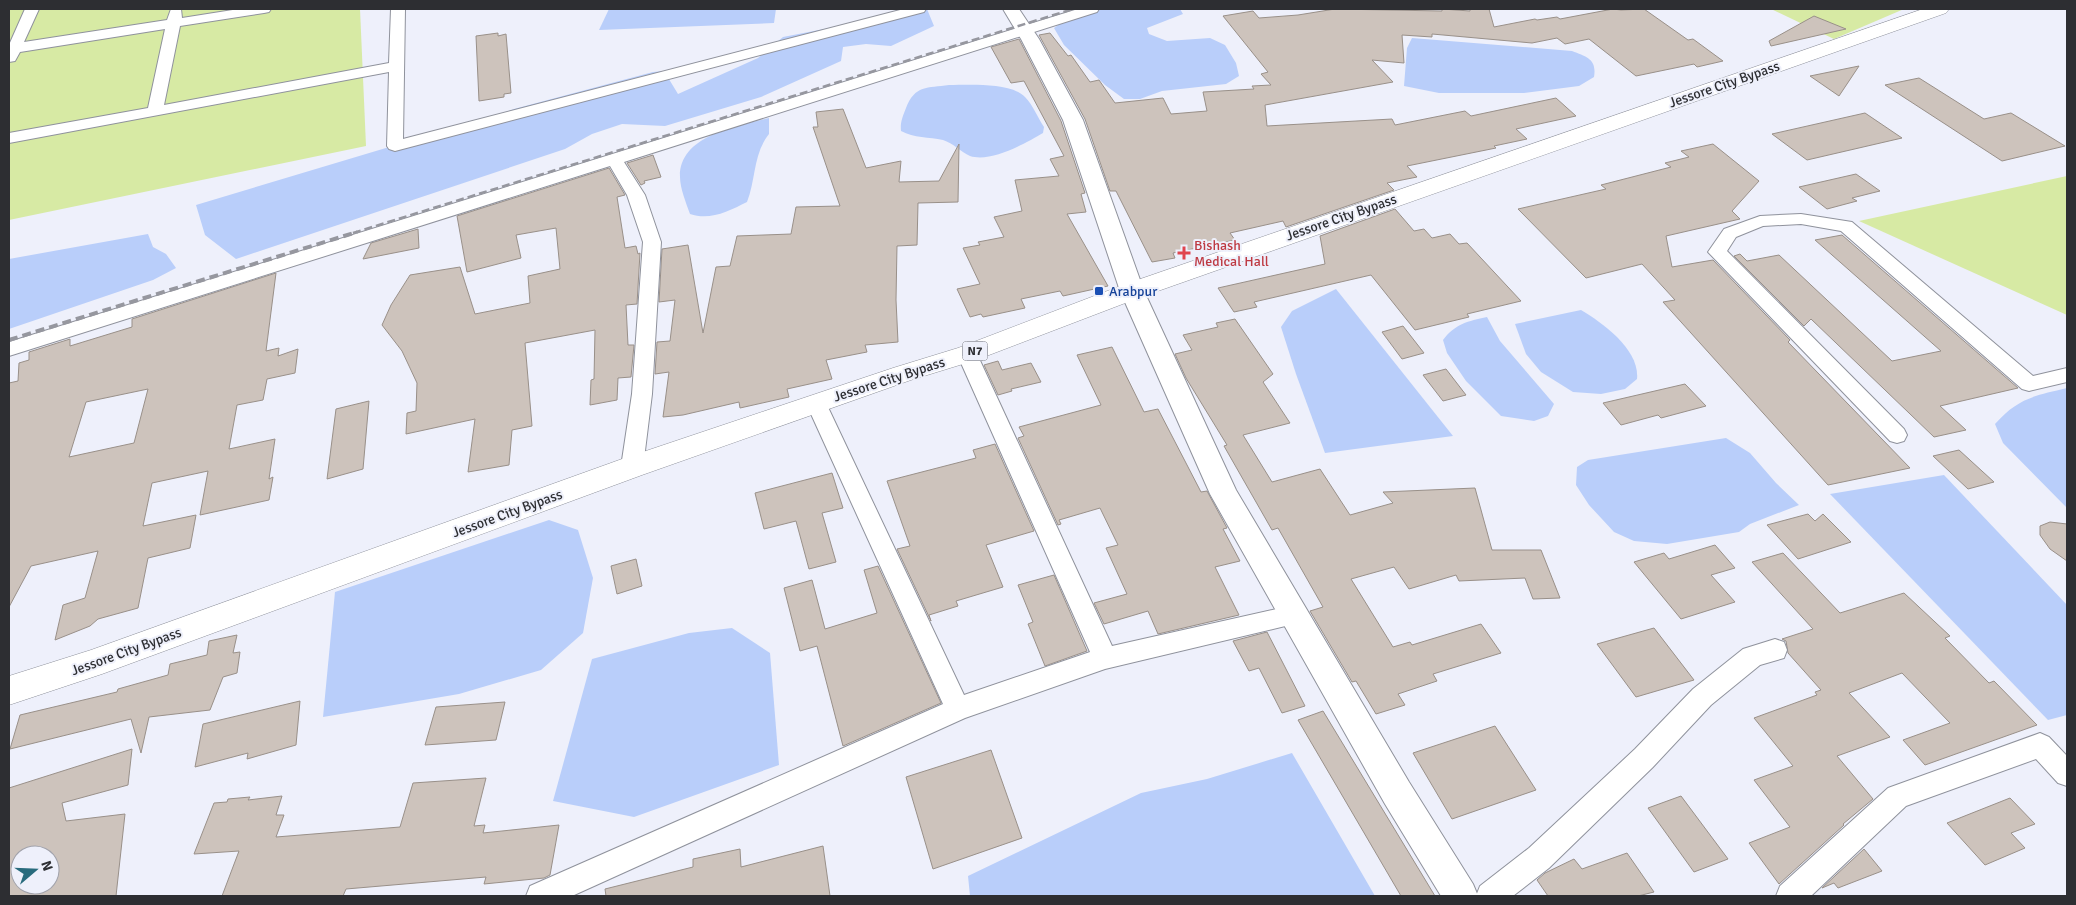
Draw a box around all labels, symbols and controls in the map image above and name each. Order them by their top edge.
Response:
street label: Jessore City Bypass [1666,58,1782,111]
street label: Jessore City Bypass [1283,191,1399,244]
place label: Bishash Medical Hall [1194,237,1269,270]
marker: Bishash Medical Hall [1178,247,1190,259]
place label: Arabpur [1109,283,1158,300]
marker: Arabpur [1093,285,1105,297]
road number: N7 [962,342,988,361]
street label: Jessore City Bypass [831,353,947,406]
street label: Jessore City Bypass [450,486,565,541]
street label: Jessore City Bypass [69,624,184,679]
north arrow [10,845,60,895]
text: N [37,859,56,873]

